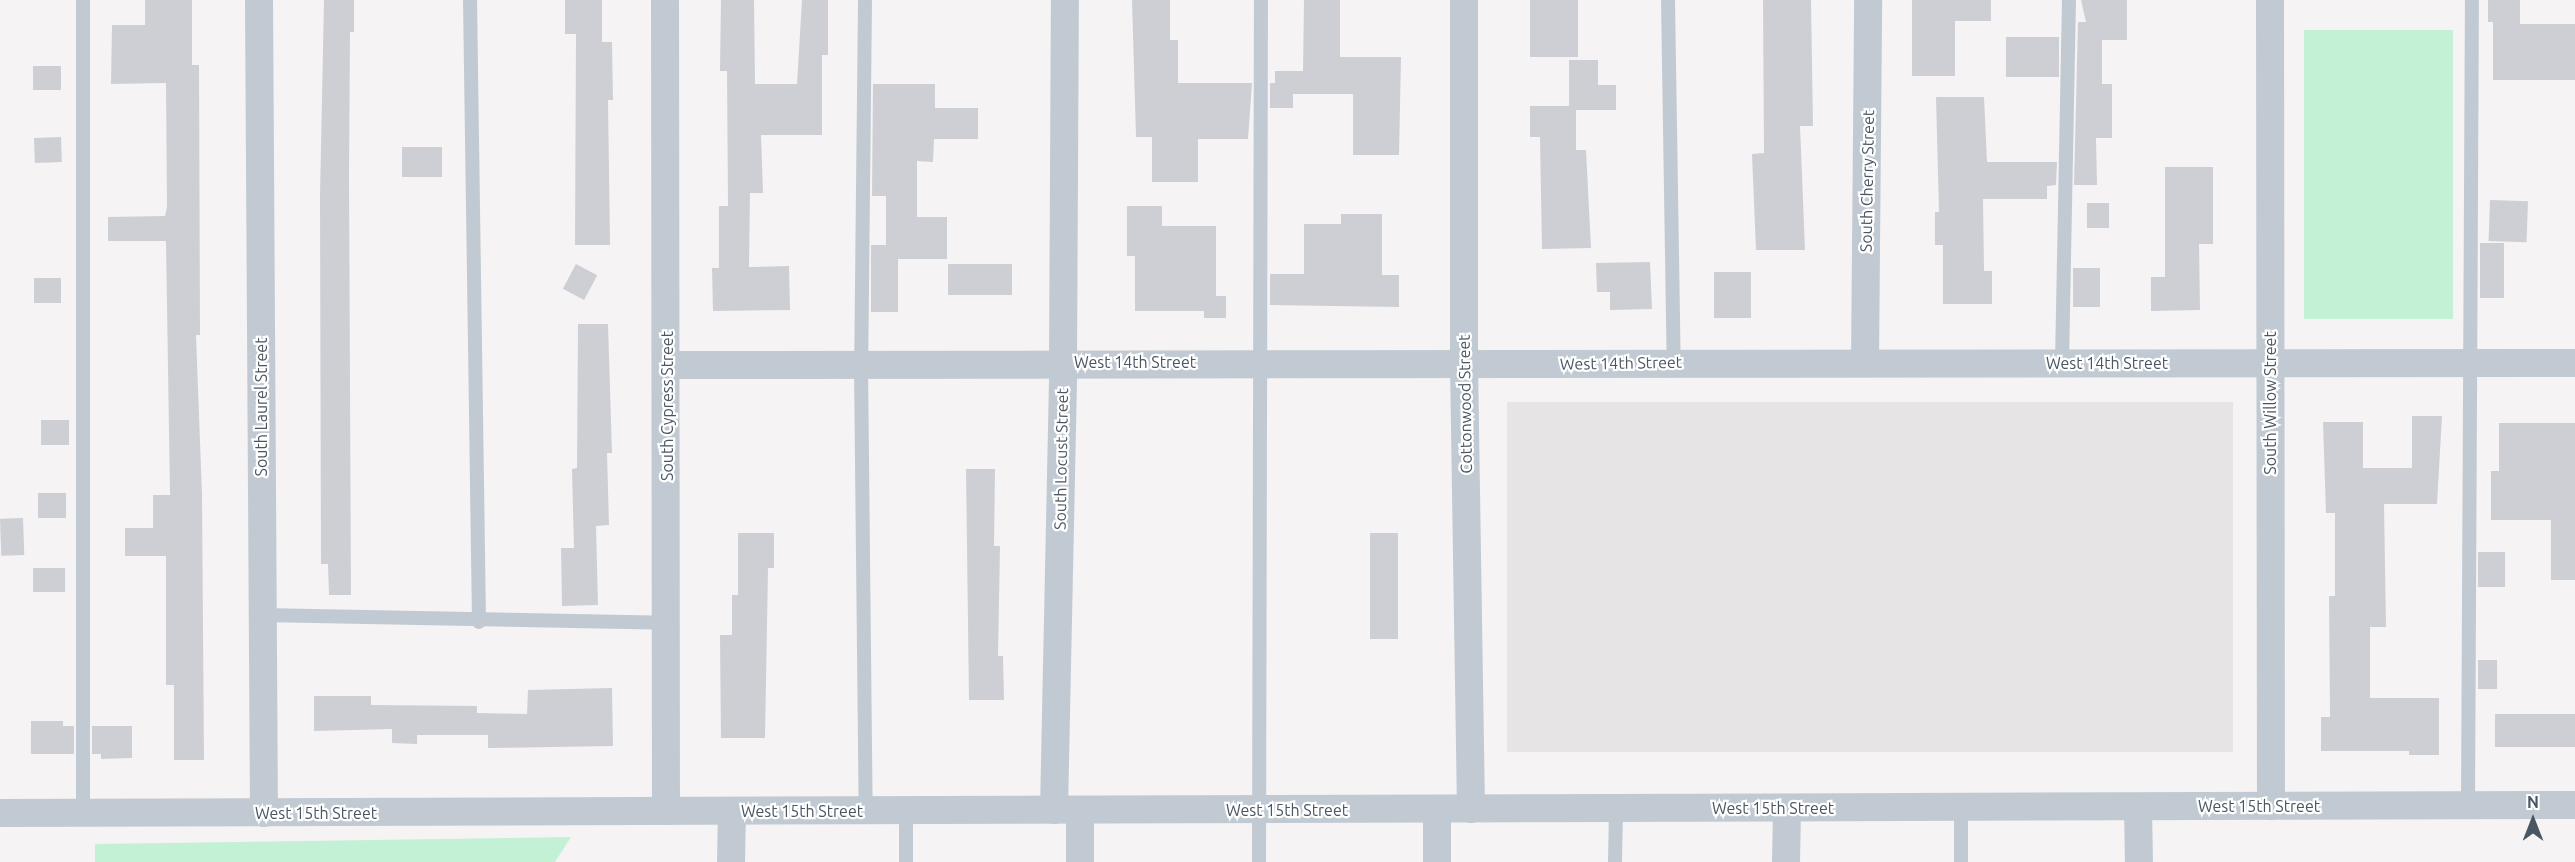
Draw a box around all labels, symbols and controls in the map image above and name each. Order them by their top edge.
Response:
street label: South Cherry Street [1856,110,1878,252]
street label: South Cypress Street [657,331,677,481]
street label: South Willow Street [2260,331,2280,475]
street label: Cottonwood Street [1454,334,1476,474]
street label: South Laurel Street [251,338,271,476]
street label: West 14th Street [1074,352,1196,372]
street label: West 14th Street [1560,352,1682,374]
street label: West 14th Street [2046,353,2168,373]
street label: South Locust Street [1050,388,1072,530]
north arrow [2503,790,2563,850]
text: N [2527,793,2539,811]
street label: West 15th Street [2198,796,2320,816]
street label: West 15th Street [1712,798,1834,818]
street label: West 15th Street [1226,800,1348,820]
street label: West 15th Street [741,801,863,821]
street label: West 15th Street [255,803,377,823]

